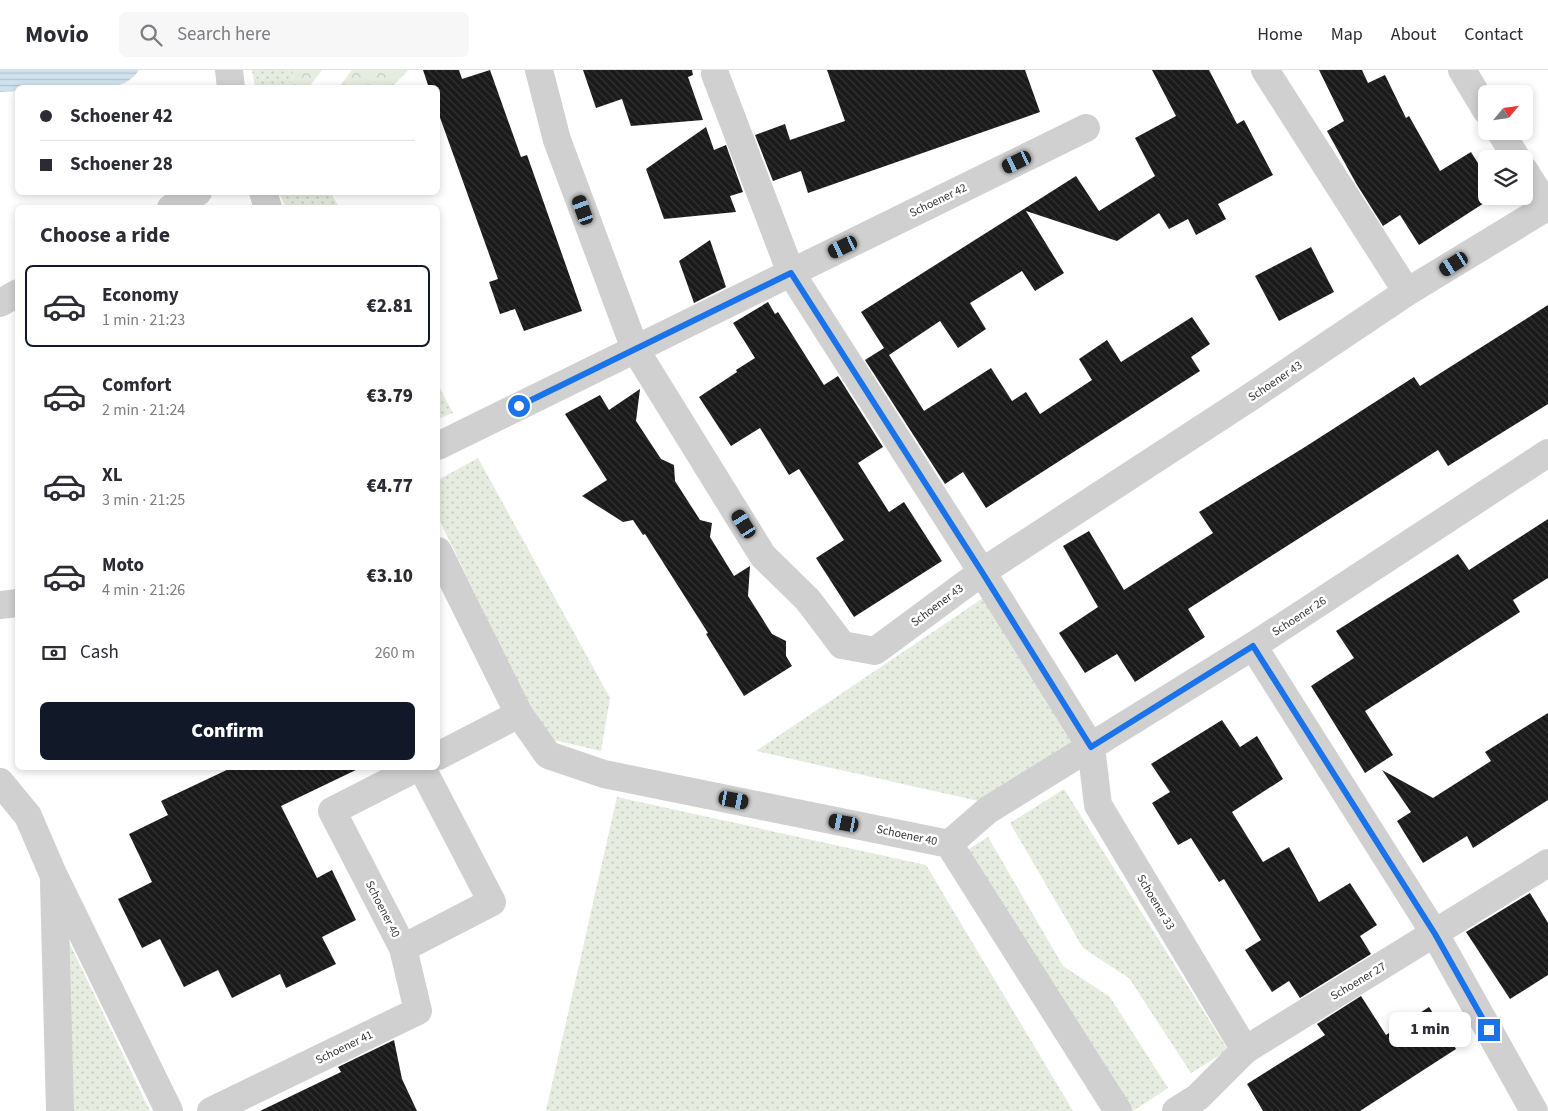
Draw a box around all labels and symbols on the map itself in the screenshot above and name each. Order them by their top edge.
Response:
north arrow [1478,85,1532,140]
car [1000,149,1033,175]
street label: Schoener 42 [907,179,970,222]
car [570,193,595,227]
car [826,234,859,260]
car [1437,250,1470,278]
street label: Schoener 43 [1245,357,1306,406]
route start [508,395,530,417]
car [729,507,758,541]
street label: Schoener 43 [907,580,967,631]
street label: Schoener 26 [1269,592,1330,640]
car [717,790,750,810]
car [827,813,860,833]
street label: Schoener 40 [875,821,939,850]
street label: Schoener 33 [1132,871,1179,933]
street label: Schoener 40 [361,878,404,941]
street label: Schoener 27 [1327,958,1389,1005]
callout: 1 min [1389,1012,1472,1048]
route end [1478,1019,1500,1041]
street label: Schoener 41 [313,1026,376,1069]

